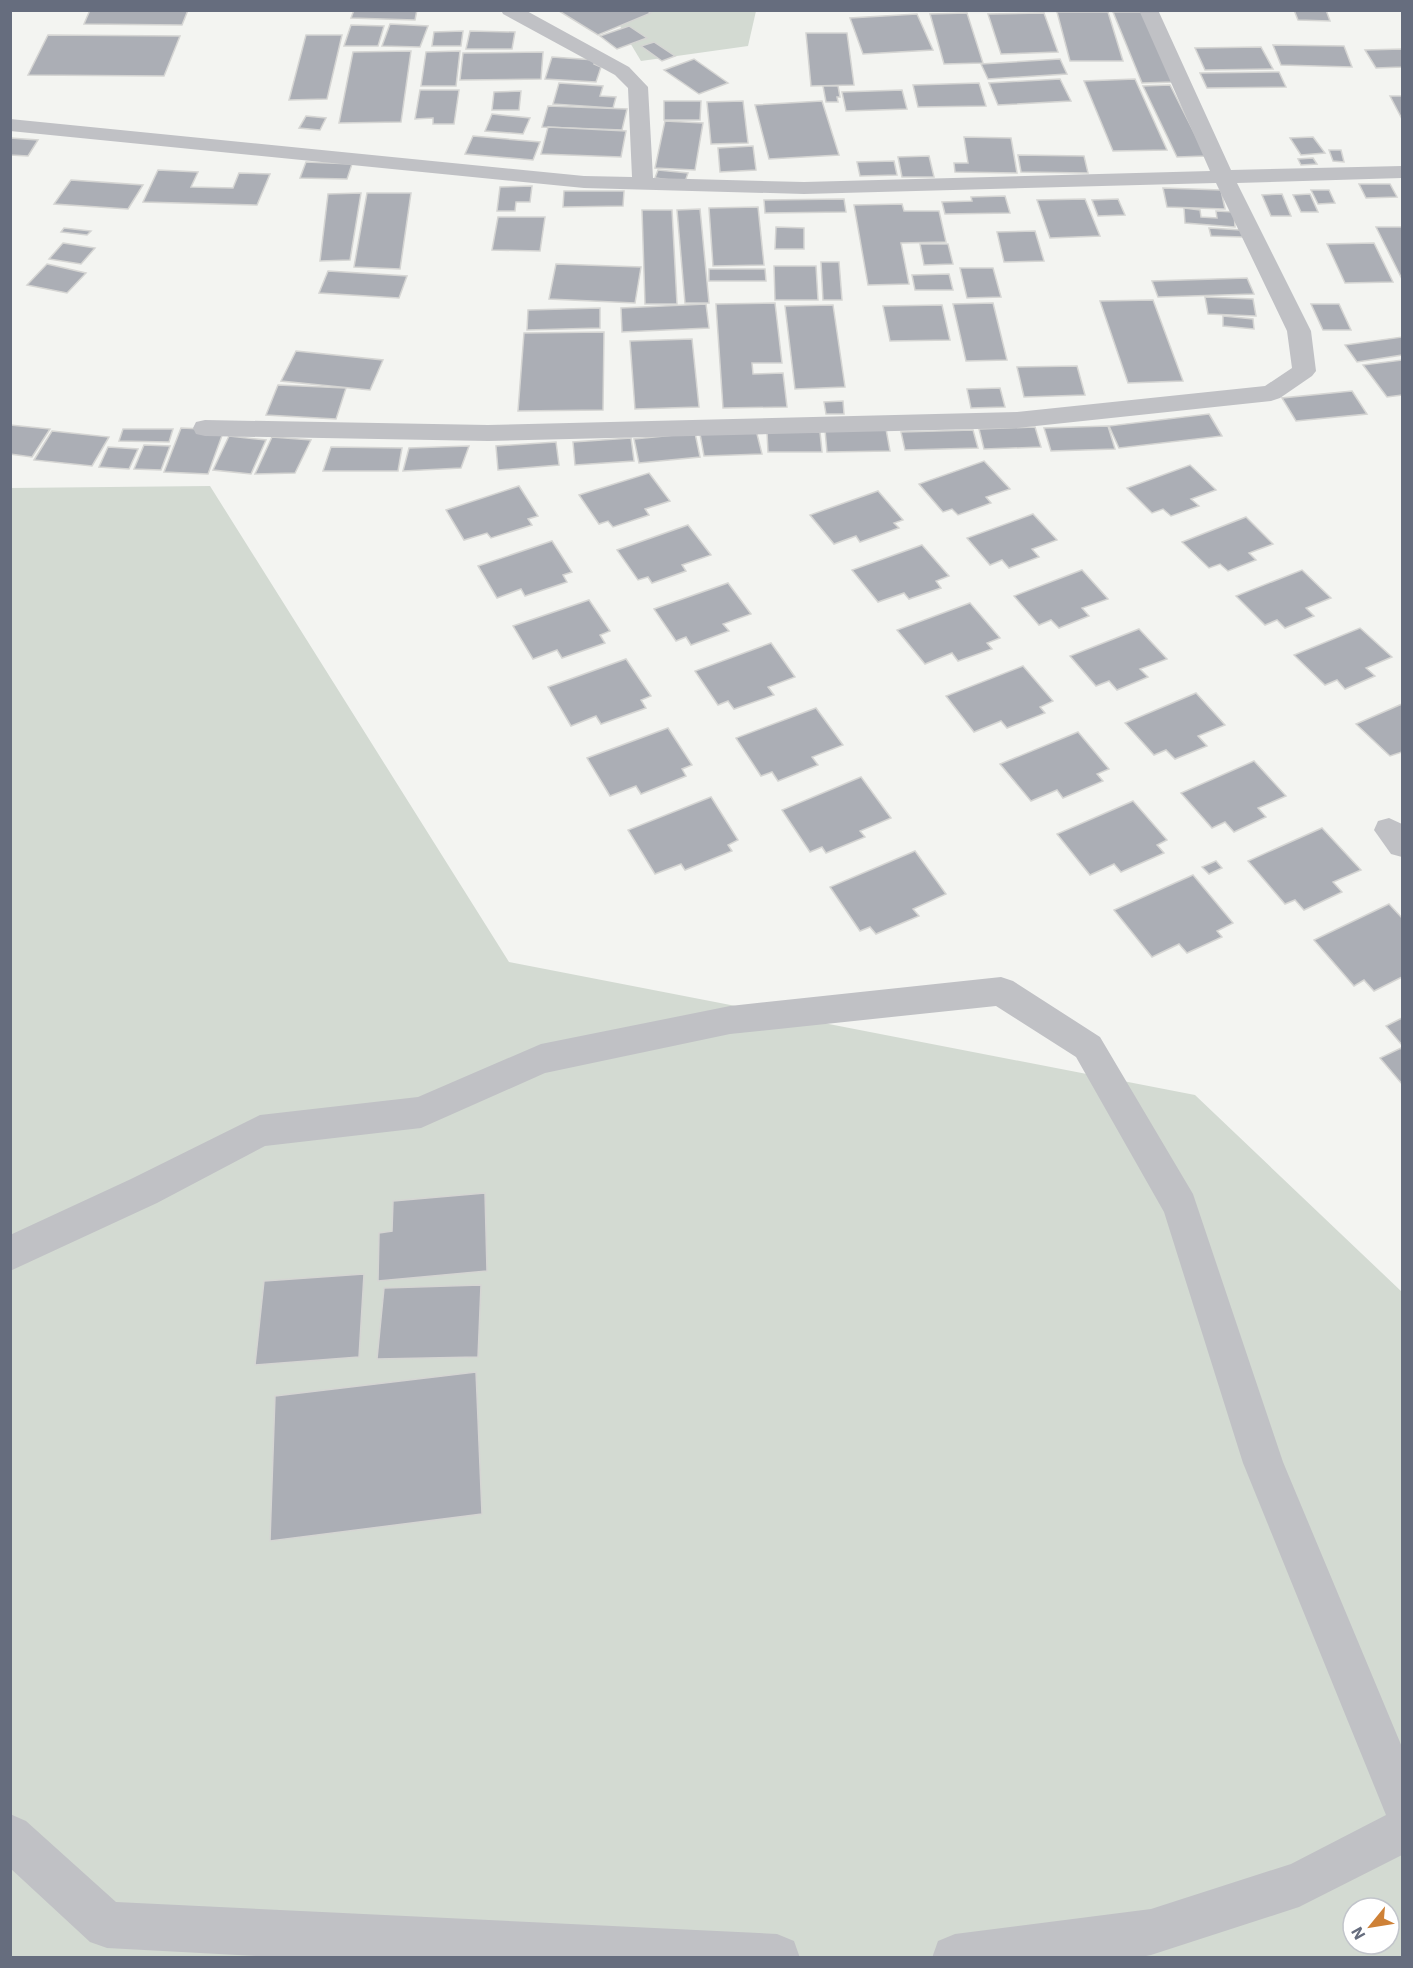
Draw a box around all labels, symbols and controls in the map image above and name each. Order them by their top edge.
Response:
north arrow [1341,1896,1401,1956]
text: N [1346,1923,1370,1944]

